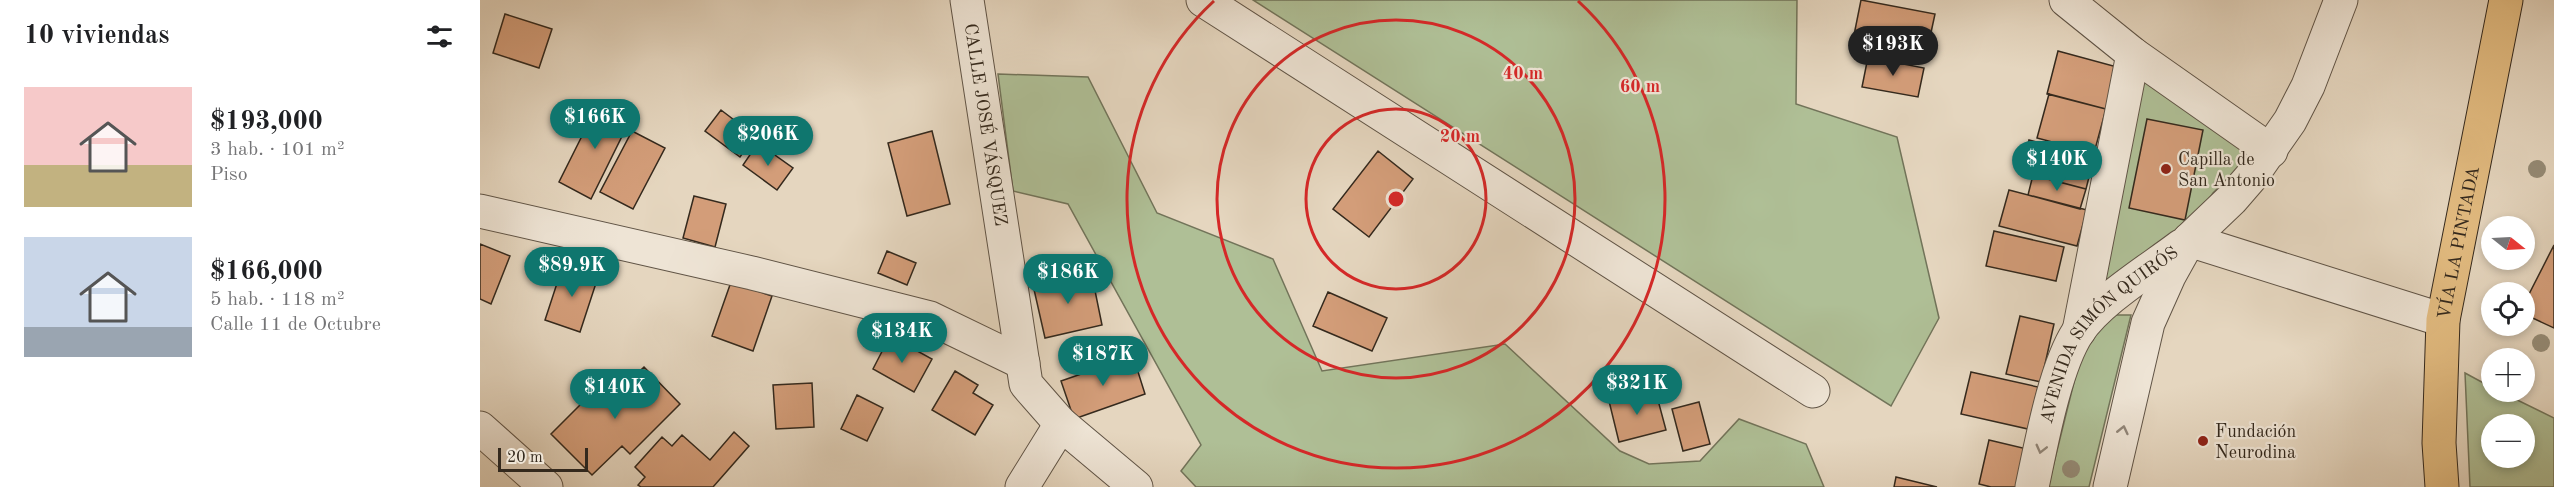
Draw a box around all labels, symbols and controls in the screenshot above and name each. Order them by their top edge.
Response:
icon: filters [423,20,456,53]
street label: CALLE JOSÉ VÁSQUEZ [961,22,1010,227]
text: 10 viviendas [24,23,170,49]
pin: $193K [1851,26,1935,77]
text: $193K [1862,35,1924,55]
text: 40 m [1503,65,1543,83]
text: 60 m [1620,78,1660,96]
pin: $166K [553,99,637,150]
text: $166K [564,108,626,128]
text: $193,000 [210,109,323,135]
icon: home [72,111,144,183]
pin: $206K [726,116,810,167]
text: $206K [737,125,799,145]
text: 20 m [1440,128,1480,146]
text: 3 hab. · 101 m² [210,140,344,160]
pin: $140K [2015,141,2099,192]
text: $140K [2026,150,2088,170]
place label: Capilla de San Antonio [2178,151,2275,190]
marker: Capilla de San Antonio [2159,162,2173,176]
street label: VÍA LA PINTADA [2434,164,2483,321]
text: Piso [210,165,248,185]
centre of rings [1386,189,1406,209]
north arrow [2481,216,2535,270]
map controls [2481,216,2535,468]
street label: AVENIDA SIMÓN QUIRÓS [2038,243,2182,425]
pin: $89.9K [523,247,621,298]
pin: $186K [1026,254,1110,305]
text: $89.9K [538,256,606,276]
text: $166,000 [210,259,323,285]
icon: home [72,261,144,333]
text: $186K [1037,263,1099,283]
button: locate [2481,282,2535,336]
text: 5 hab. · 118 m² [210,290,344,310]
pin: $134K [860,313,944,364]
text: Calle 11 de Octubre [210,315,381,335]
text: $134K [871,322,933,342]
pin: $187K [1061,336,1145,387]
text: $187K [1072,345,1134,365]
button: + [2481,348,2535,402]
pin: $321K [1595,365,1679,416]
pin: $140K [573,369,657,420]
text: $321K [1606,374,1668,394]
text: $140K [584,378,646,398]
button: − [2481,414,2535,468]
place label: Fundación Neurodina [2215,423,2296,462]
one-way arrow [2116,425,2129,435]
marker: Fundación Neurodina [2196,434,2210,448]
one-way arrow [2035,444,2048,454]
scale bar [498,445,588,472]
text: 20 m [507,450,543,466]

